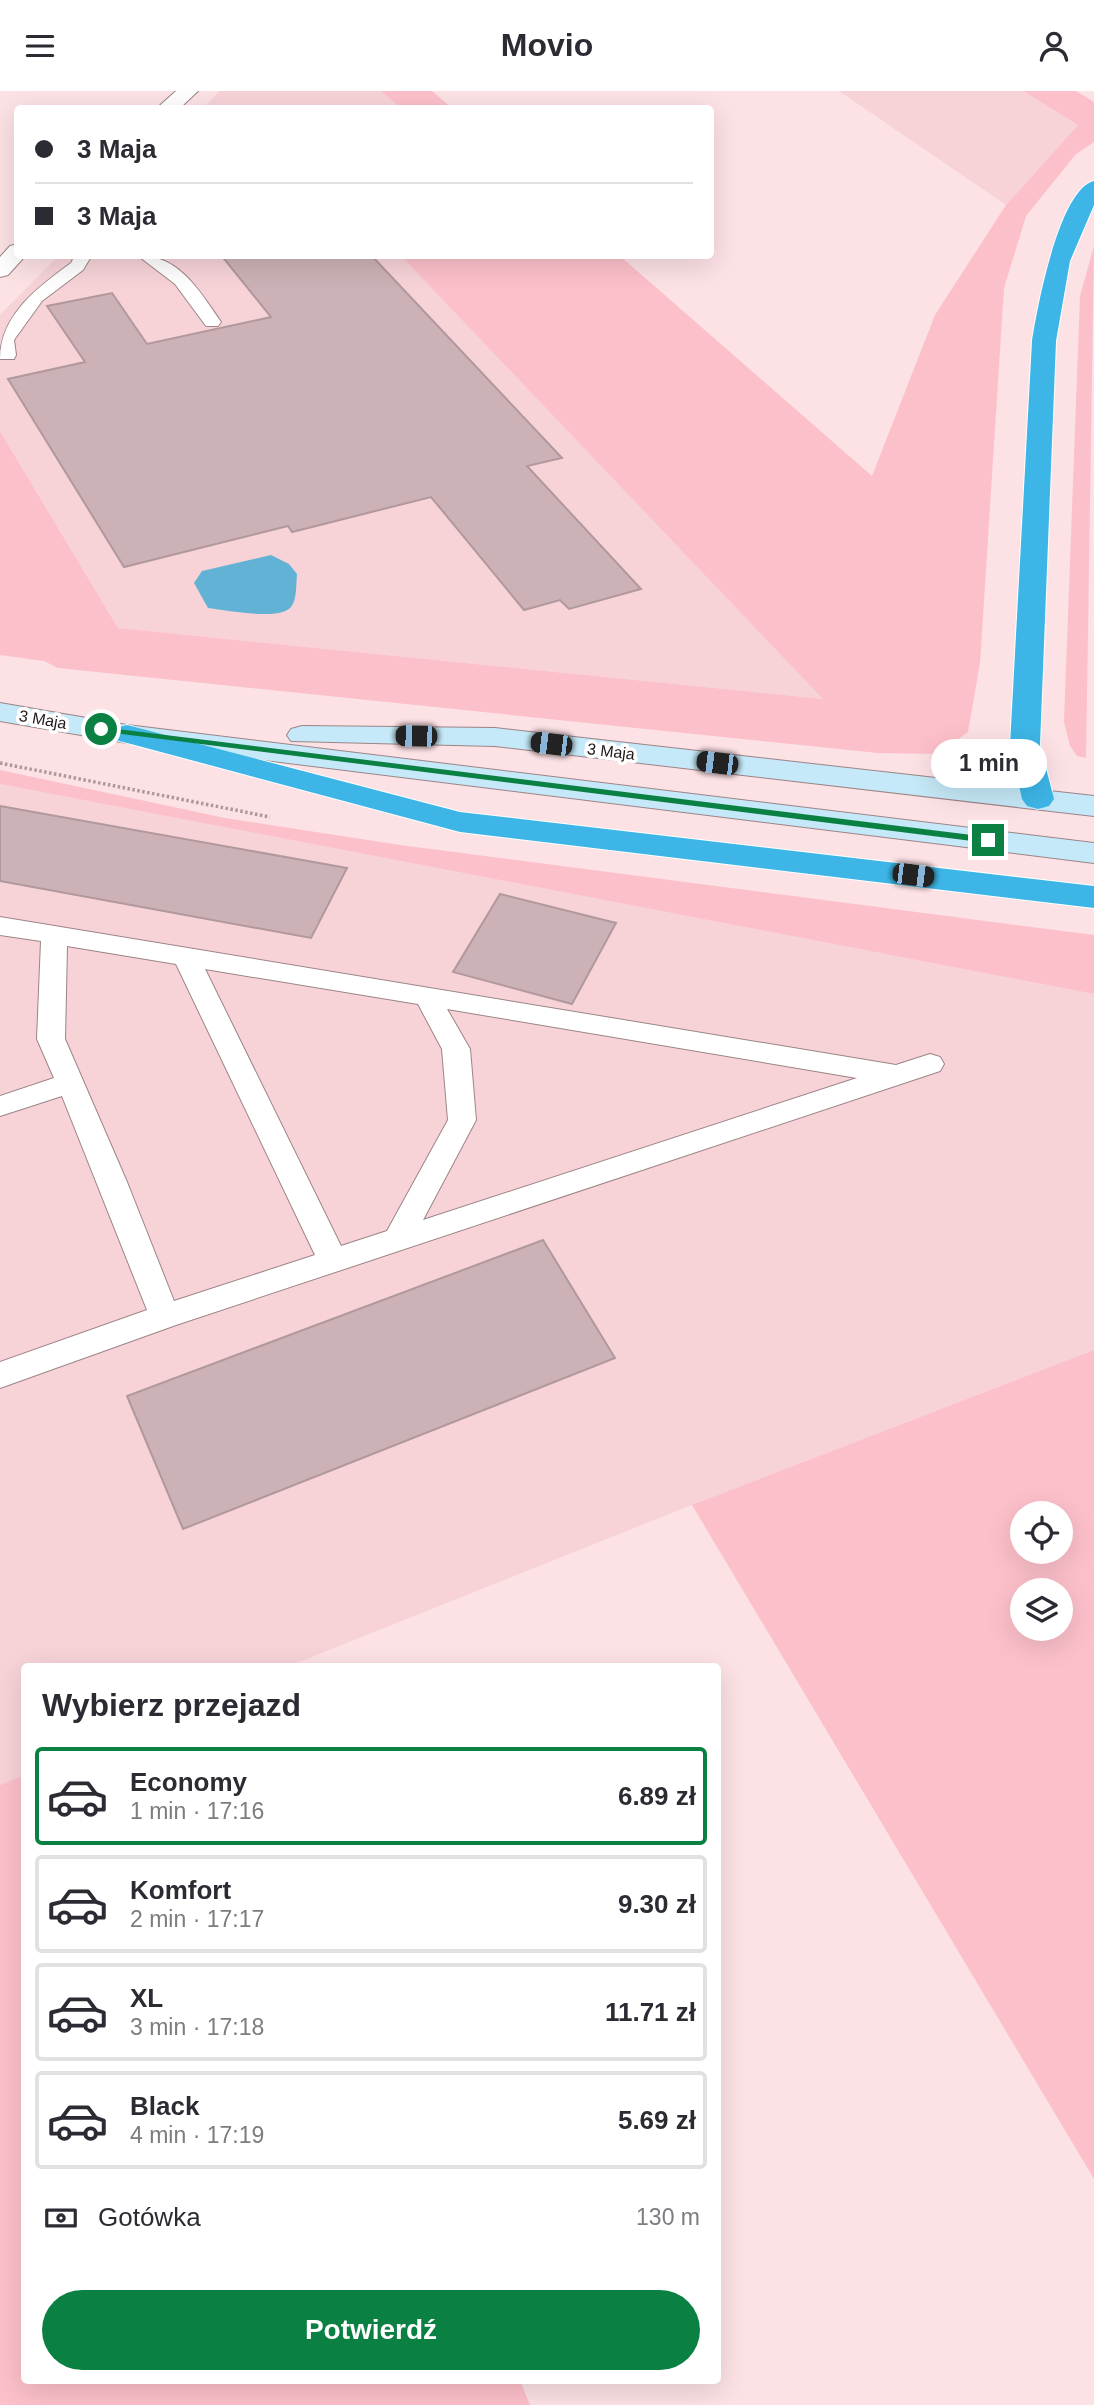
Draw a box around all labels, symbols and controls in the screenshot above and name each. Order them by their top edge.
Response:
icon: menu [21,27,59,65]
text: Movio [501,27,593,63]
icon: person [1035,27,1073,65]
text: 3 Maja [77,134,157,164]
text: 3 Maja [77,201,157,231]
street label: 3 Maja [18,707,68,732]
route start [85,713,117,745]
car [395,725,438,747]
car [529,731,574,757]
callout: 1 min [930,739,1046,787]
street label: 3 Maja [586,740,636,763]
car [695,750,740,776]
text: 1 min [959,750,1019,776]
route end [972,824,1004,856]
car [891,862,936,888]
map controls [1010,1501,1073,1641]
button: locate [1010,1501,1073,1564]
button: layers [1010,1578,1073,1641]
text: Wybierz przejazd [42,1687,301,1723]
icon: car [46,1765,109,1828]
text: Economy [130,1767,247,1797]
text: 6.89 zł [618,1781,696,1811]
text: 1 min · 17:16 [130,1798,264,1824]
icon: car [46,1873,109,1936]
text: Komfort [130,1875,231,1905]
text: 9.30 zł [618,1889,696,1919]
text: 2 min · 17:17 [130,1906,264,1932]
icon: car [46,1981,109,2044]
text: XL [130,1983,163,2013]
text: 11.71 zł [605,1997,696,2027]
text: 3 min · 17:18 [130,2014,264,2040]
icon: car [46,2089,109,2152]
text: Black [130,2091,199,2121]
text: 5.69 zł [618,2105,696,2135]
text: 4 min · 17:19 [130,2122,264,2148]
icon: cash [42,2199,80,2237]
text: Gotówka [98,2202,201,2232]
text: 130 m [636,2204,700,2230]
button: Potwierdź [42,2290,700,2370]

